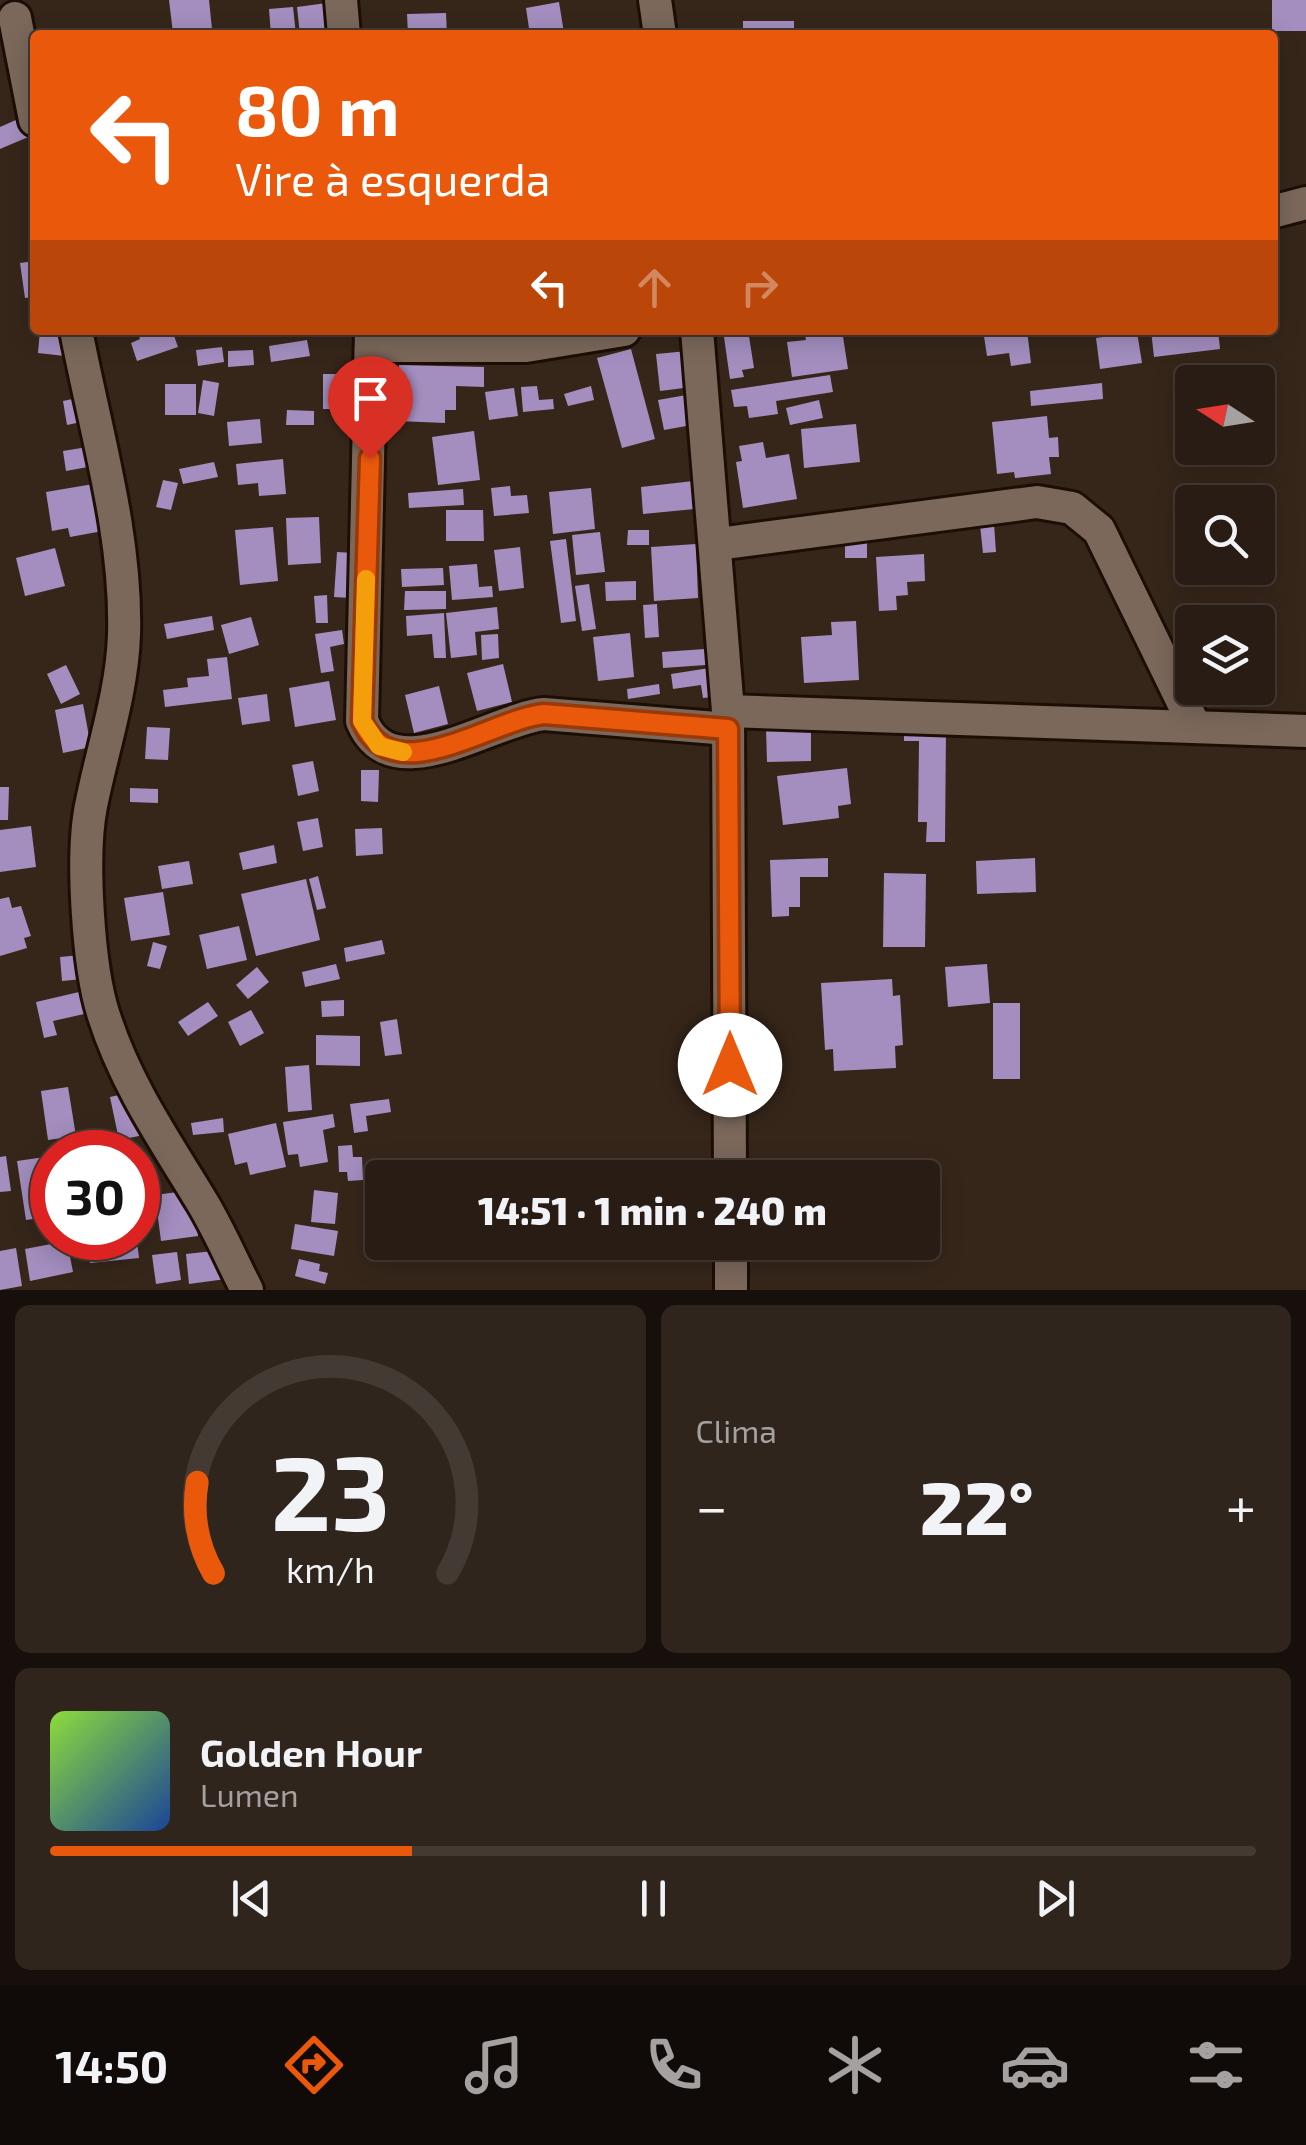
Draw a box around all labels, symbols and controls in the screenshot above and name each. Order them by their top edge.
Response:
text: 80 m [235,66,400,150]
icon: left [70,70,200,200]
text: Vire à esquerda [235,151,551,205]
icon: left [522,260,577,315]
icon: ahead [627,260,682,315]
icon: right [732,260,787,315]
pin [328,356,413,459]
north arrow [1175,365,1275,465]
map controls [1175,365,1275,705]
icon: arrive [343,371,398,426]
button: search [1175,485,1275,585]
button: layers [1175,605,1275,705]
position arrow [678,1013,782,1117]
speed limit sign: 30 [30,1130,160,1260]
text: 14:51 · 1 min · 240 m [478,1187,827,1233]
text: Clima [696,1411,777,1449]
text: 23 [271,1427,390,1552]
text: 22° [920,1460,1034,1550]
text: − [696,1472,728,1538]
text: + [1226,1472,1256,1538]
text: km/h [286,1547,375,1590]
text: Golden Hour [200,1729,422,1775]
text: Lumen [200,1775,299,1813]
icon: previous [224,1871,279,1926]
icon: pause [626,1871,681,1926]
icon: next [1028,1871,1083,1926]
icon: directions [279,2030,349,2100]
icon: music [459,2030,529,2100]
icon: phone [639,2030,709,2100]
icon: climate [820,2030,890,2100]
icon: car [1000,2030,1070,2100]
icon: filters [1181,2030,1251,2100]
text: 14:50 [55,2038,168,2092]

